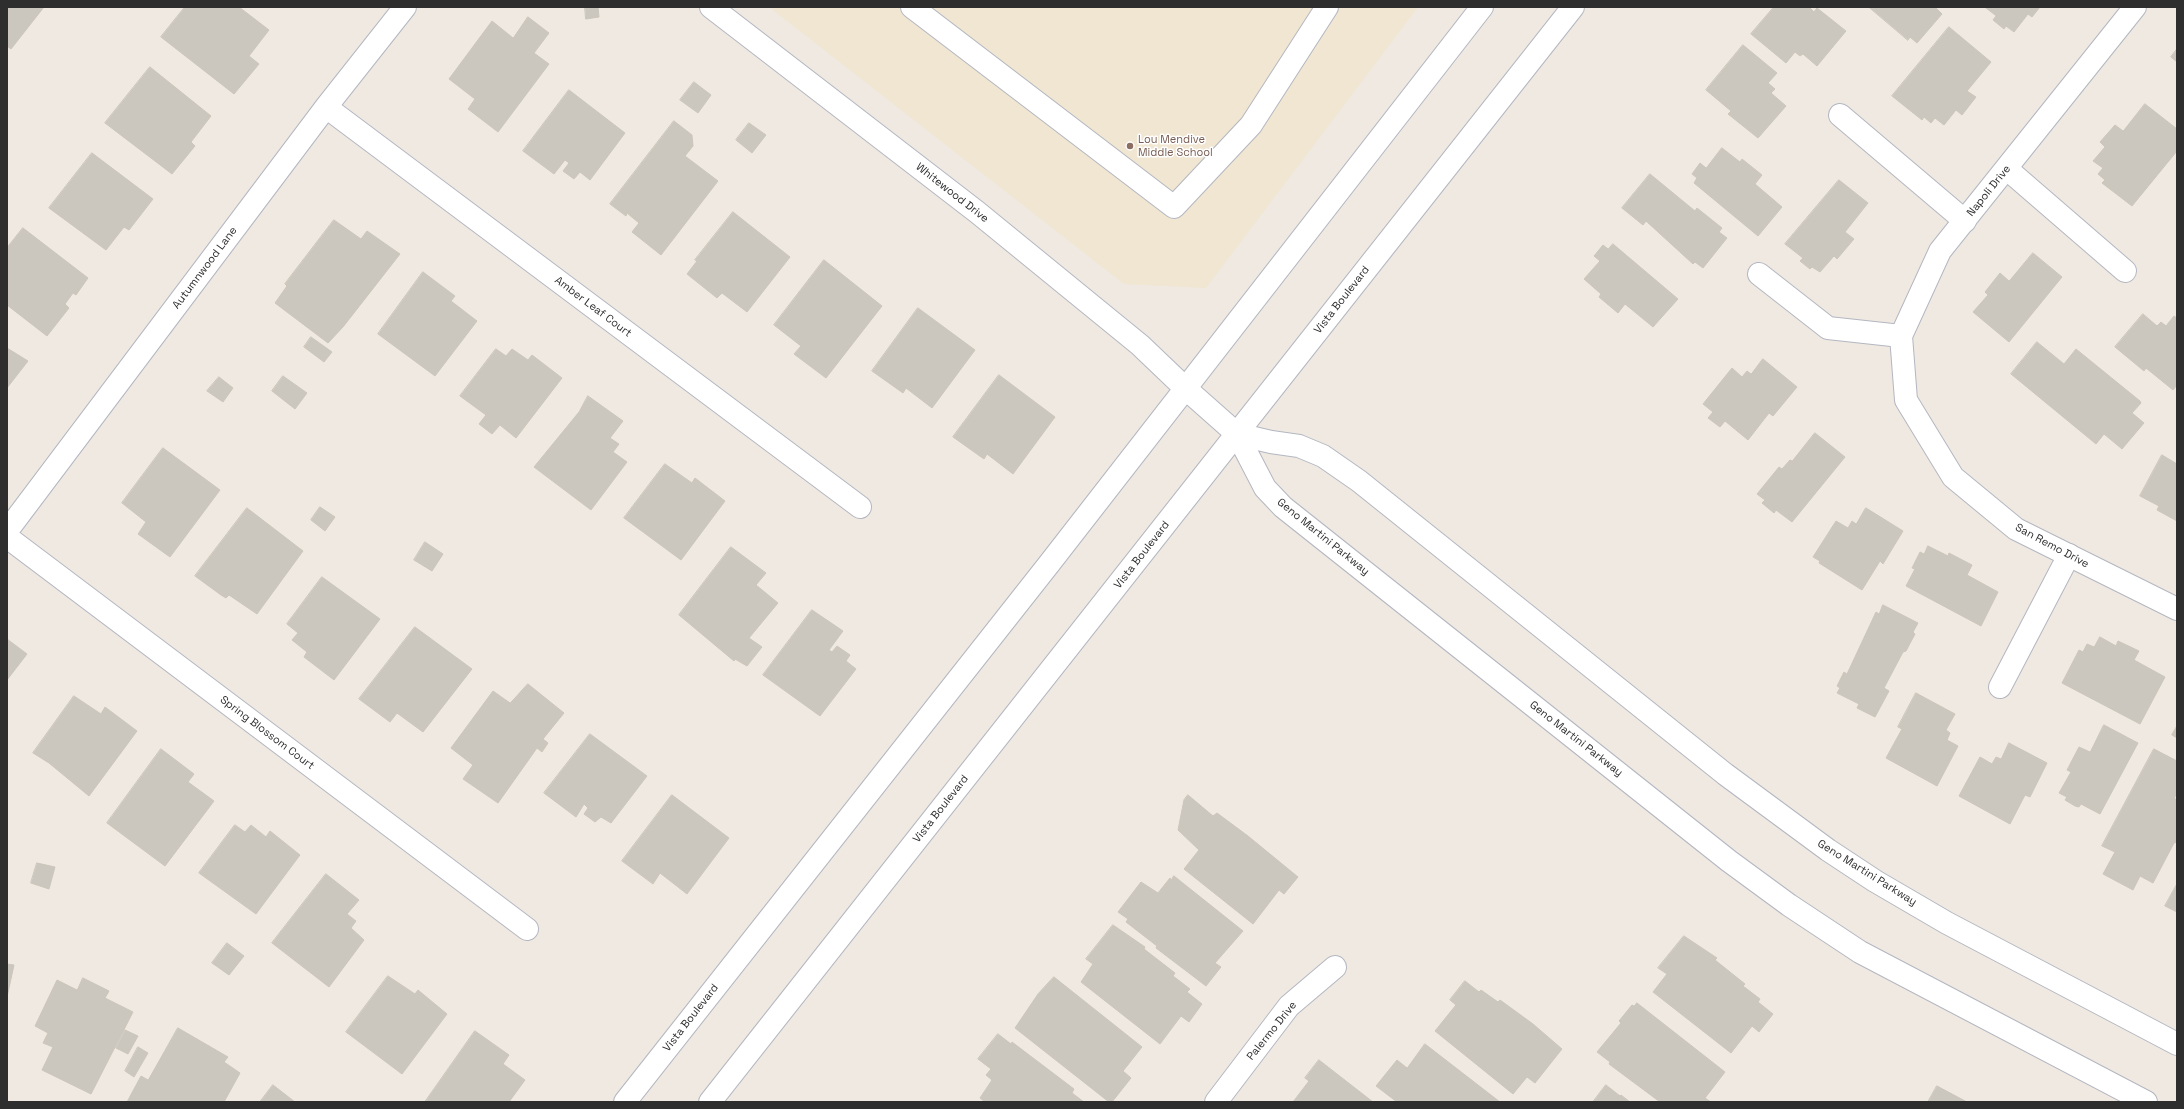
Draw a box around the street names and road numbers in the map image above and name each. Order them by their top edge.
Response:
street label: Whitewood Drive [913,160,991,226]
street label: Napoli Drive [1964,163,2014,219]
street label: Autumnwood Lane [170,224,240,312]
street label: Vista Boulevard [1311,264,1373,336]
street label: Amber Leaf Court [552,274,634,340]
street label: Geno Martini Parkway [1274,496,1372,578]
street label: Vista Boulevard [1111,519,1173,591]
street label: San Remo Drive [2013,521,2091,571]
street label: Spring Blossom Court [217,693,317,773]
street label: Geno Martini Parkway [1527,699,1625,779]
street label: Vista Boulevard [910,773,972,845]
street label: Geno Martini Parkway [1815,837,1919,909]
street label: Vista Boulevard [660,982,722,1054]
street label: Palermo Drive [1244,999,1300,1063]

